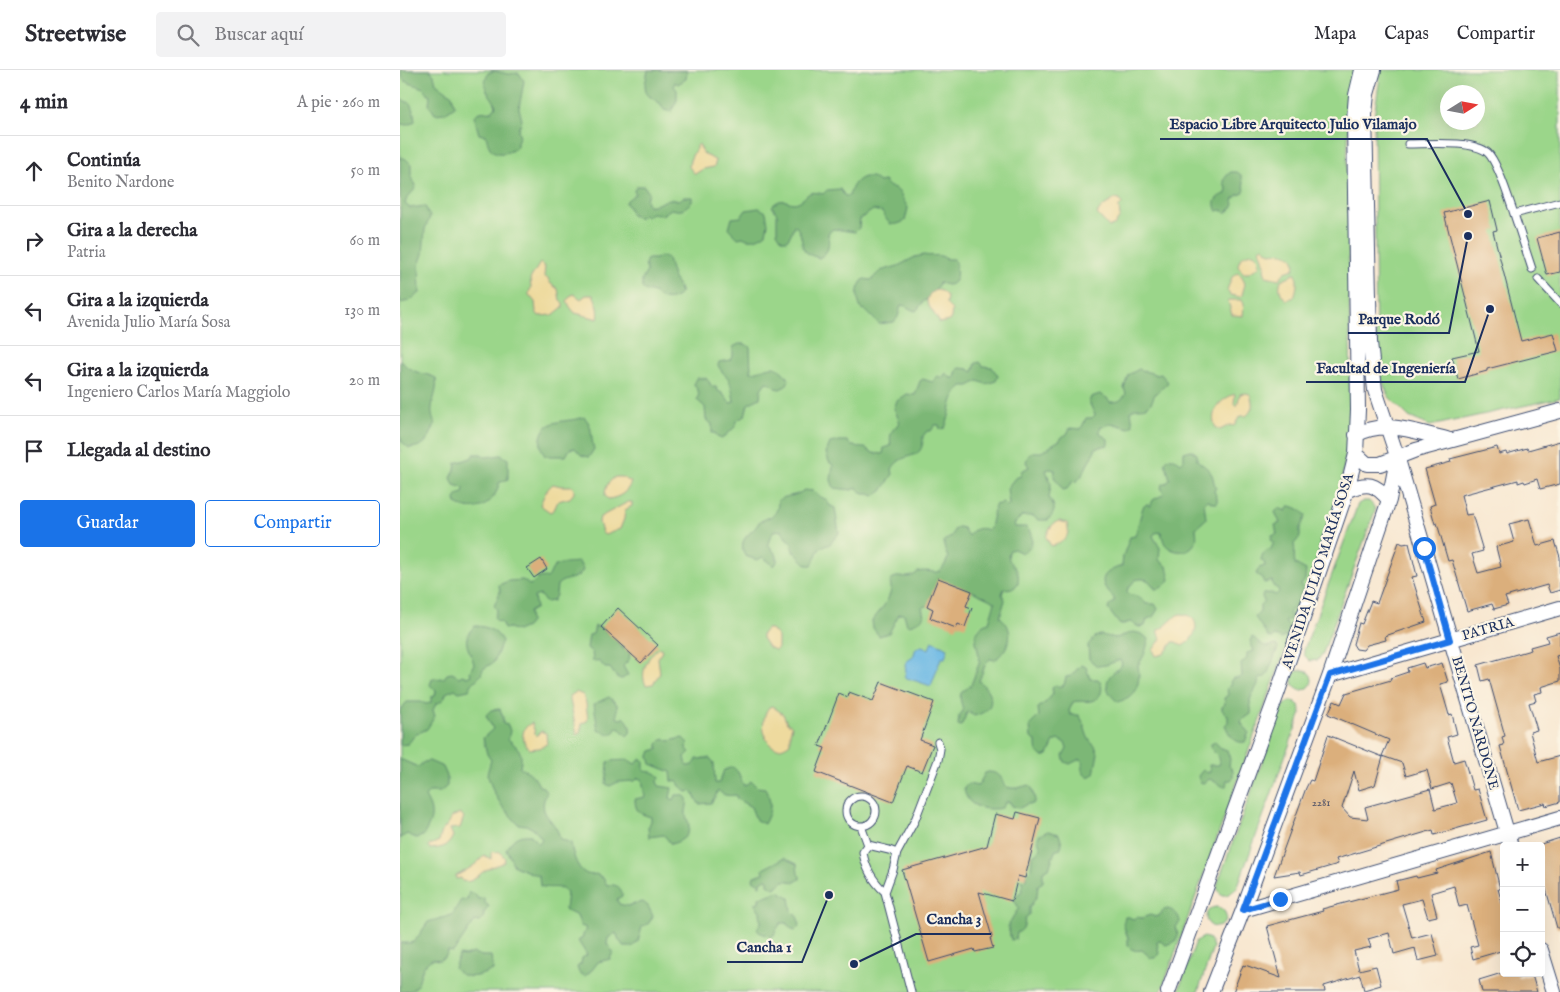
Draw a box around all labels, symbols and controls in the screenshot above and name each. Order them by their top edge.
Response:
search box [156,12,506,57]
text: Streetwise [25,19,126,50]
icon: search [174,21,202,49]
text: Buscar aquí [214,23,303,47]
text: Mapa [1314,23,1356,46]
text: Capas [1384,23,1429,46]
text: Compartir [1457,23,1535,46]
north arrow [1440,85,1485,130]
text: 4 min [20,89,68,116]
text: A pie · 260 m [297,93,380,113]
callout: Espacio Libre Arquitecto Julio Vilamajo [1160,109,1427,139]
text: Espacio Libre Arquitecto Julio Vilamajo [1169,115,1417,134]
text: Continúa [67,149,141,173]
icon: ahead [20,157,48,185]
text: 50 m [351,161,380,181]
text: Benito Nardone [67,173,174,193]
text: Gira a la derecha [67,219,197,243]
icon: right [20,227,48,255]
text: 60 m [350,231,380,251]
text: Patria [67,243,106,263]
text: Gira a la izquierda [67,289,209,313]
icon: left [20,297,48,325]
text: 130 m [344,301,380,321]
callout: Parque Rodó [1348,303,1449,333]
text: Parque Rodó [1358,310,1440,329]
text: Avenida Julio María Sosa [67,313,231,333]
callout: Facultad de Ingeniería [1306,352,1465,382]
text: Gira a la izquierda [67,359,209,383]
text: Facultad de Ingeniería [1316,359,1456,378]
icon: left [20,367,48,395]
text: 20 m [349,371,380,391]
text: Ingeniero Carlos María Maggiolo [67,383,290,403]
icon: arrive [20,437,48,465]
text: Llegada al destino [67,439,210,463]
street label: AVENIDA JULIO MARÍA SOSA [1277,470,1358,672]
button: Guardar [20,500,195,547]
button: Compartir [205,500,380,547]
route start [1413,537,1436,560]
street label: PATRIA [1460,613,1517,645]
street label: BENITO NARDONE [1447,654,1503,792]
house number: 2281 [1312,796,1330,810]
map controls [1500,842,1545,977]
button: + [1500,842,1545,887]
button: − [1500,887,1545,932]
route end [1269,888,1292,911]
callout: Cancha 3 [916,904,991,934]
text: Cancha 3 [927,910,981,929]
callout: Cancha 1 [727,932,802,962]
button: locate [1500,932,1545,977]
text: Cancha 1 [737,938,792,957]

